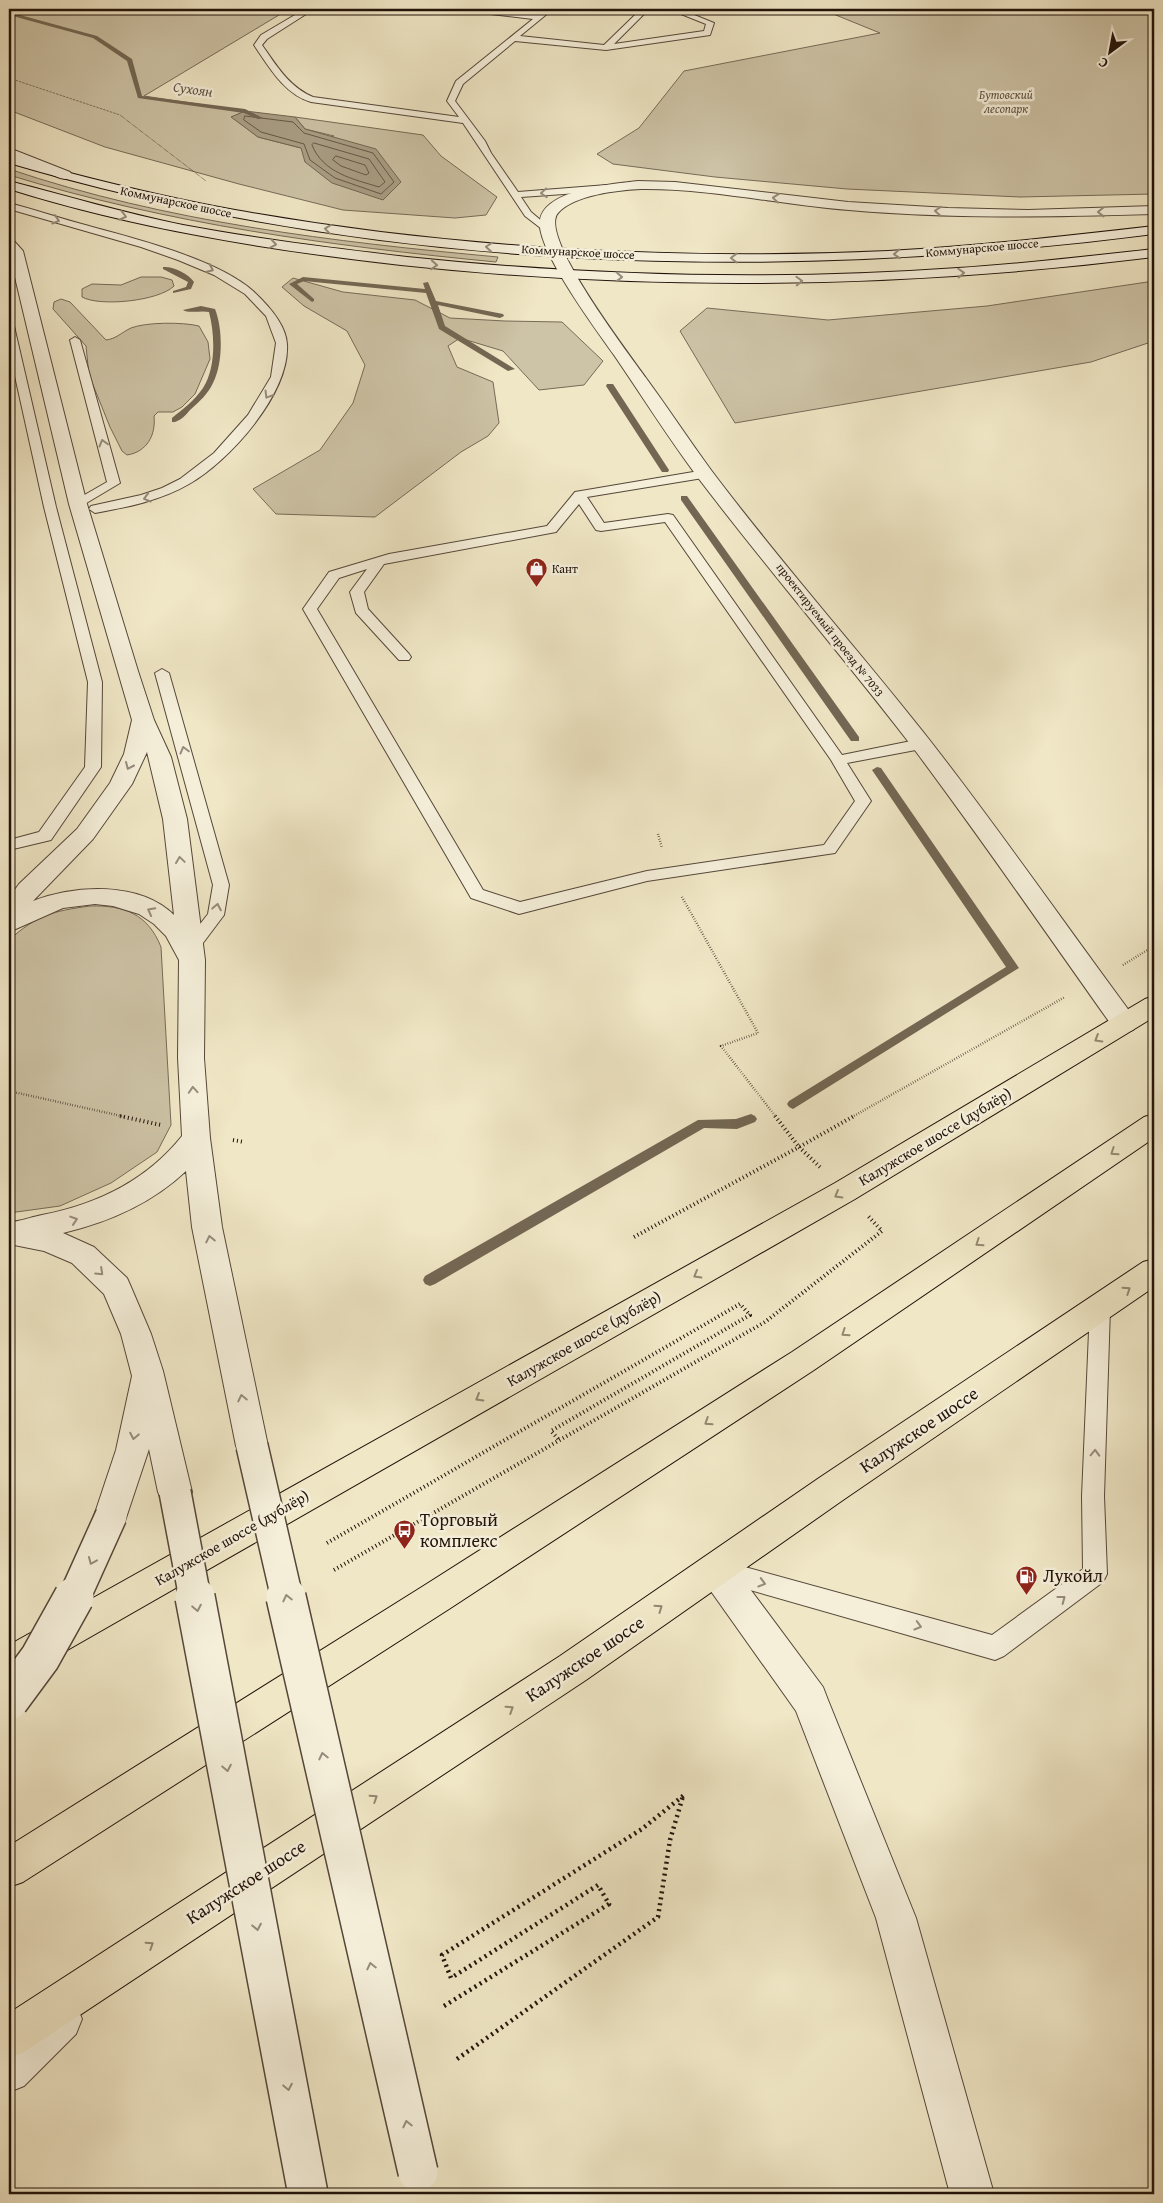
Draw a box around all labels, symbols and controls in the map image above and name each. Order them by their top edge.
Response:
north arrow [1086,28,1136,78]
text: С [1094,52,1112,74]
water label: Сухоян [172,76,214,102]
park label: Бутовский лесопарк [979,86,1033,117]
street label: Коммунарское шоссе [119,181,234,222]
one-way arrow [540,187,548,198]
one-way arrow [772,193,780,204]
one-way arrow [934,206,942,217]
one-way arrow [1096,207,1104,217]
one-way arrow [119,210,128,221]
one-way arrow [51,214,59,224]
one-way arrow [323,224,331,235]
street label: Коммунарское шоссе [925,234,1040,261]
one-way arrow [269,239,277,249]
street label: Коммунарское шоссе [521,240,635,263]
one-way arrow [485,241,493,252]
one-way arrow [892,249,900,260]
one-way arrow [730,253,738,263]
one-way arrow [430,259,438,270]
one-way arrow [205,263,214,273]
one-way arrow [957,268,965,279]
one-way arrow [615,272,623,283]
one-way arrow [795,275,803,286]
one-way arrow [265,390,275,399]
one-way arrow [99,439,109,447]
one-way arrow [143,492,151,502]
shop icon: Кант [524,557,548,588]
street label: проектируемый проезд № 7033 [773,559,888,700]
place label: Кант [552,560,578,577]
one-way arrow [179,746,189,754]
one-way arrow [125,761,136,770]
one-way arrow [176,855,186,864]
one-way arrow [211,902,222,911]
one-way arrow [147,907,156,917]
one-way arrow [1094,1033,1103,1043]
street label: Калужское шоссе (дублёр) [854,1083,1015,1191]
one-way arrow [188,1085,199,1093]
one-way arrow [1110,1146,1120,1155]
one-way arrow [835,1188,844,1198]
one-way arrow [70,1216,78,1226]
one-way arrow [205,1235,215,1244]
one-way arrow [976,1236,985,1246]
one-way arrow [95,1266,104,1275]
one-way arrow [693,1269,702,1279]
street label: Калужское шоссе (дублёр) [503,1286,665,1391]
one-way arrow [1122,1286,1131,1296]
one-way arrow [841,1327,850,1336]
street label: Калужское шоссе [854,1380,984,1479]
one-way arrow [476,1392,485,1402]
one-way arrow [238,1394,248,1403]
one-way arrow [705,1416,714,1425]
one-way arrow [130,1431,140,1440]
one-way arrow [1090,1449,1100,1456]
street label: Калужское шоссе (дублёр) [151,1485,313,1590]
place label: Торговый комплекс [420,1506,498,1554]
bus stop icon: Торговый комплекс [392,1518,416,1549]
one-way arrow [87,1556,98,1565]
place label: Лукойл [1043,1562,1103,1589]
fuel station icon: Лукойл [1015,1564,1039,1595]
one-way arrow [757,1577,766,1587]
one-way arrow [282,1593,293,1602]
one-way arrow [1056,1595,1065,1605]
one-way arrow [191,1604,201,1613]
one-way arrow [653,1605,663,1614]
street label: Калужское шоссе [520,1609,650,1708]
one-way arrow [914,1621,922,1631]
one-way arrow [504,1706,514,1715]
one-way arrow [318,1752,329,1761]
one-way arrow [222,1763,232,1772]
one-way arrow [368,1795,378,1804]
street label: Калужское шоссе [180,1833,311,1931]
one-way arrow [252,1923,262,1932]
one-way arrow [145,1941,154,1951]
one-way arrow [366,1961,377,1970]
one-way arrow [282,2083,292,2092]
one-way arrow [402,2120,413,2129]

